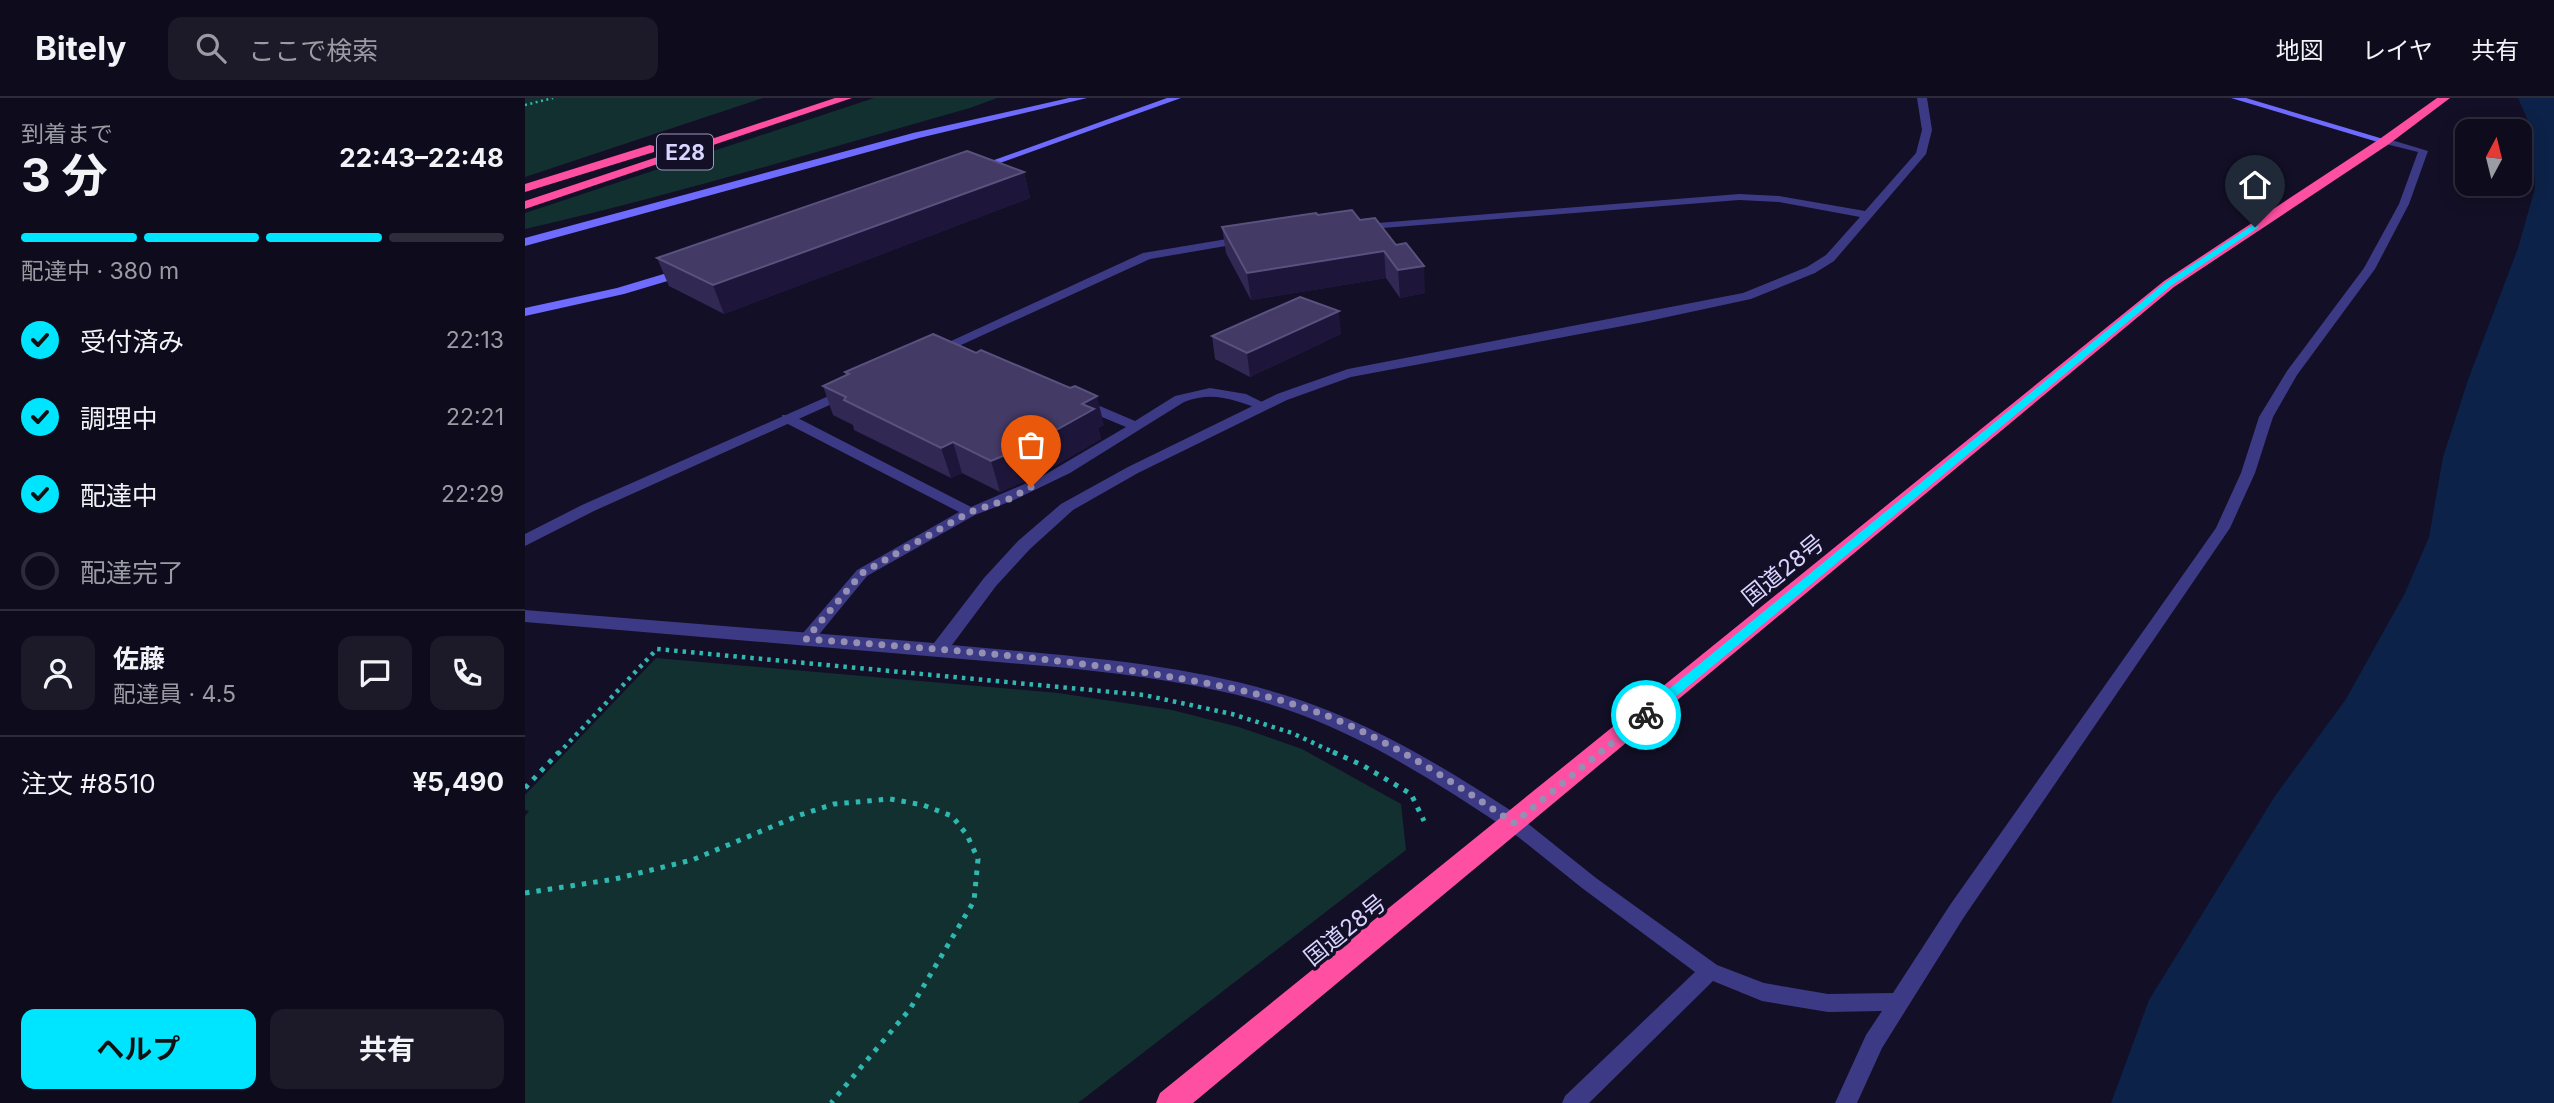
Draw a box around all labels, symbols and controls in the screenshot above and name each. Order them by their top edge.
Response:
search box [168,17,658,80]
text: Bitely [35,28,126,68]
icon: search [192,29,230,67]
text: ここで検索 [248,35,378,66]
text: 地図 [2276,36,2324,65]
text: レイヤ [2362,36,2433,65]
text: 共有 [2471,36,2519,65]
north arrow [2455,119,2532,196]
map controls [2455,119,2532,196]
text: 到着まで [21,120,113,148]
road number: E28 [657,134,713,170]
text: 22:43–22:48 [339,142,504,173]
text: 3 分 [21,147,108,203]
pin [2225,155,2285,227]
icon: home [2236,166,2274,204]
text: 配達中 · 380 m [21,257,179,285]
icon: check [21,321,59,359]
text: 受付済み [80,326,184,357]
text: 22:13 [446,326,504,354]
icon: check [21,398,59,436]
text: 調理中 [80,403,158,434]
text: 22:21 [446,403,504,431]
pin [1001,415,1061,487]
icon: bag [1012,426,1050,464]
icon: check [21,475,59,513]
text: 配達中 [80,480,158,511]
text: 22:29 [441,480,504,508]
street label: 国道28号 [1736,529,1830,611]
text: 配達完了 [80,557,184,588]
button: person [21,636,95,710]
button: chat [338,636,412,710]
button: phone [430,636,504,710]
text: 佐藤 [113,643,165,674]
text: 配達員 · 4.5 [113,680,236,708]
courier [1611,680,1681,750]
icon: bike [1627,696,1665,734]
text: ¥5,490 [412,766,504,797]
text: 注文 #8510 [21,768,156,799]
street label: 国道28号 [1298,889,1392,971]
button: ヘルプ [21,1009,256,1089]
button: 共有 [270,1009,504,1089]

